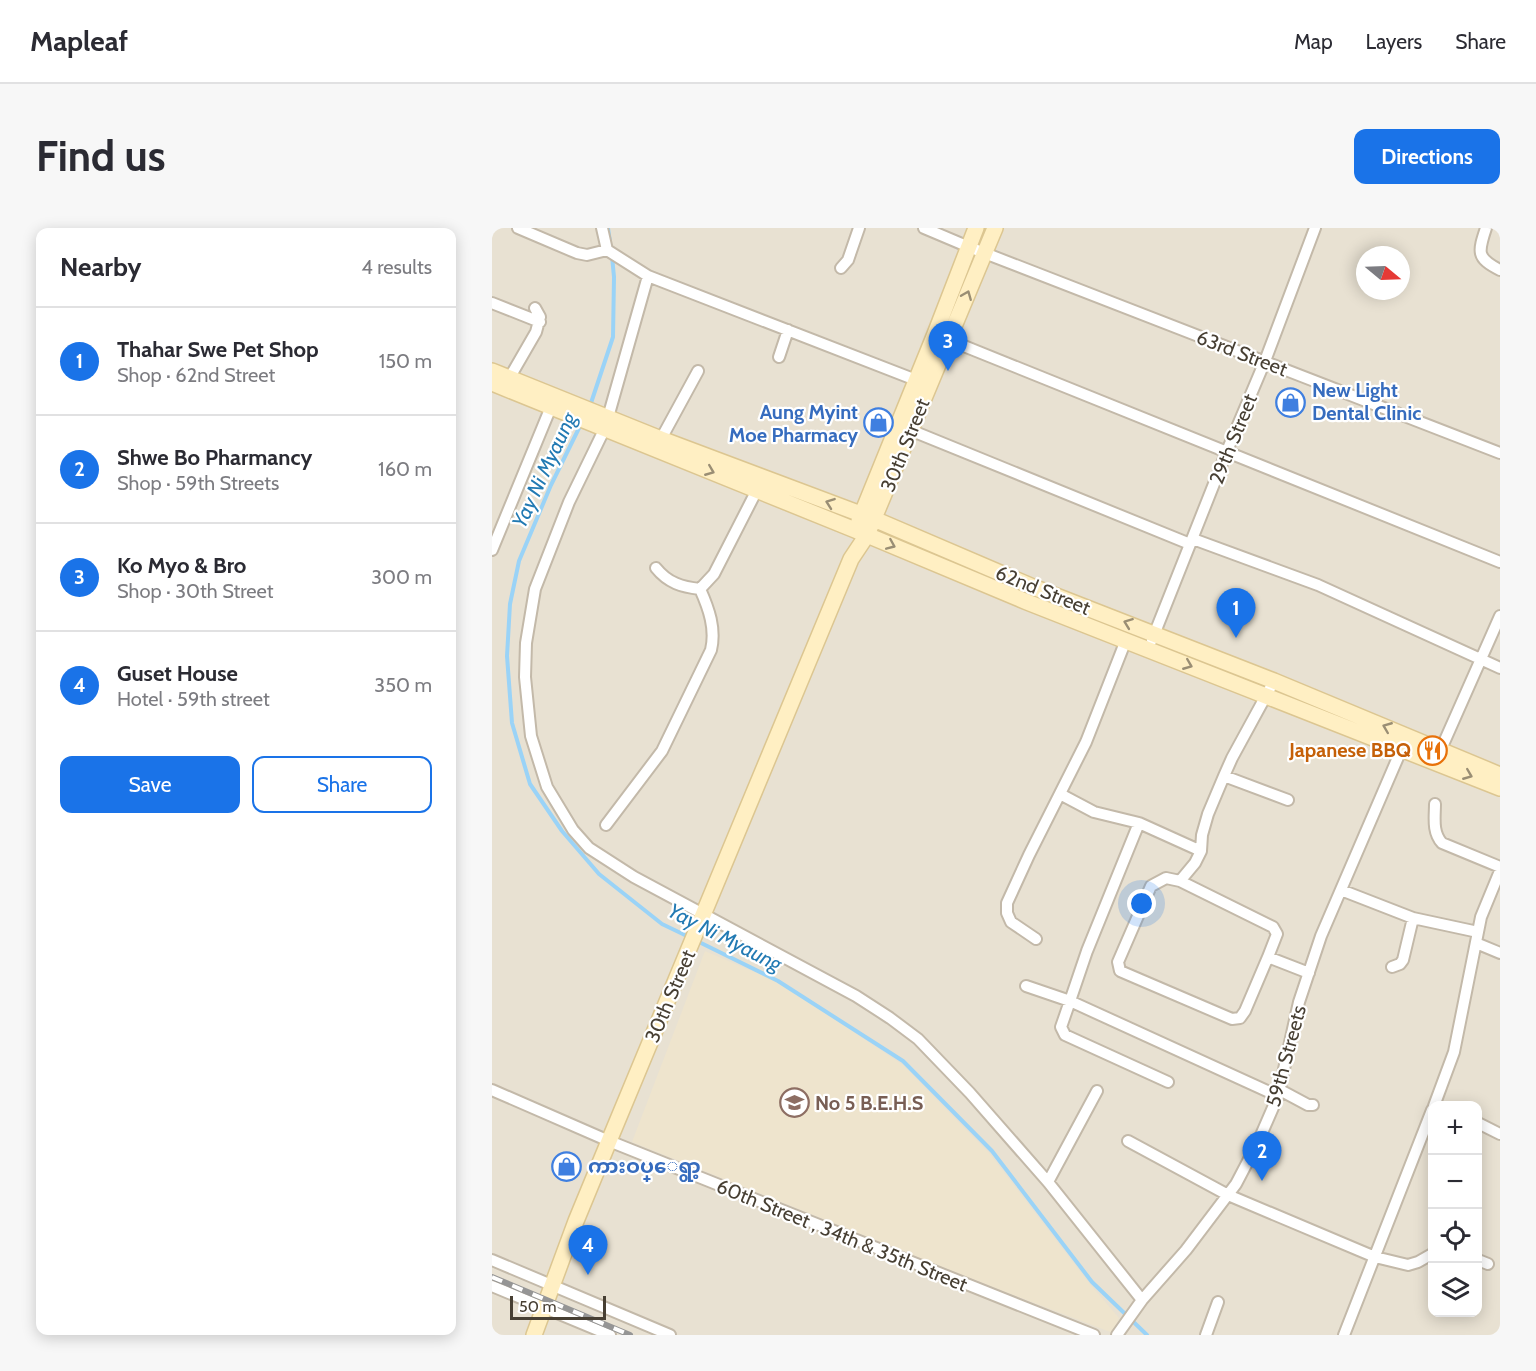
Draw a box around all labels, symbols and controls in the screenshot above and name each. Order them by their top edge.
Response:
text: Mapleaf [30,24,128,58]
text: Map [1294,29,1333,54]
text: Layers [1366,29,1422,54]
text: Share [1455,29,1506,54]
button: Directions [1354,129,1500,184]
text: Find us [36,130,165,182]
north arrow [1356,246,1410,300]
text: Nearby [60,251,141,283]
text: 4 results [361,255,432,279]
one-way arrow [960,290,972,301]
pin: 3 [928,322,968,371]
street label: 63rd Street [1193,325,1291,381]
text: Thahar Swe Pet Shop [117,336,319,363]
text: 1 [76,349,83,373]
text: 150 m [379,349,432,373]
text: Shop · 62nd Street [117,363,275,387]
place label: New Light Dental Clinic [1312,378,1421,425]
shop icon: New Light Dental Clinic [1275,386,1307,418]
street label: 29th Street [1204,390,1262,488]
street label: 30th Street [875,395,935,495]
place label: Aung Myint Moe Pharmacy [729,400,858,447]
water label: Yay Ni Myaung [506,407,582,532]
shop icon: Aung Myint Moe Pharmacy [863,407,895,439]
text: Shwe Bo Pharmancy [117,444,312,471]
text: 2 [74,457,85,481]
text: 160 m [378,457,432,481]
one-way arrow [704,464,715,476]
text: Shop · 59th Streets [117,471,279,495]
one-way arrow [826,498,837,510]
one-way arrow [884,538,895,550]
text: Ko Myo & Bro [117,552,246,579]
street label: 62nd Street [992,560,1094,620]
text: 3 [74,565,85,589]
text: 300 m [371,565,432,589]
text: Shop · 30th Street [117,579,274,603]
pin: 1 [1216,588,1256,638]
one-way arrow [1123,618,1134,631]
one-way arrow [1182,658,1193,670]
text: Guset House [117,660,238,687]
text: 4 [73,673,86,697]
text: 350 m [374,673,432,697]
text: Hotel · 59th street [117,687,270,711]
one-way arrow [1382,722,1393,734]
restaurant icon: Japanese BBQ [1416,734,1448,766]
place label: Japanese BBQ [1288,738,1411,762]
button: Save [60,756,240,813]
button: Share [252,756,432,813]
one-way arrow [1461,768,1472,780]
your location [1127,889,1156,918]
water label: Yay Ni Myaung [664,898,787,977]
street label: 30th Street [640,946,700,1046]
street label: 59th Streets [1261,1003,1311,1109]
school or university icon: No 5 B.E.H.S [778,1087,810,1119]
place label: No 5 B.E.H.S [815,1091,924,1115]
map controls [1428,1101,1482,1317]
button: + [1428,1101,1482,1155]
pin: 2 [1242,1132,1282,1181]
shop icon: ကားဝပ္ေရွာ့ [551,1150,583,1182]
place label: ကားဝပ္ေရွာ့ [588,1154,701,1182]
button: − [1428,1155,1482,1209]
street label: 60th Street , 34th & 35th Street [713,1174,971,1296]
button: locate [1428,1209,1482,1263]
pin: 4 [568,1226,608,1275]
button: layers [1428,1263,1482,1317]
scale bar [510,1293,606,1320]
text: 50 m [519,1297,556,1316]

